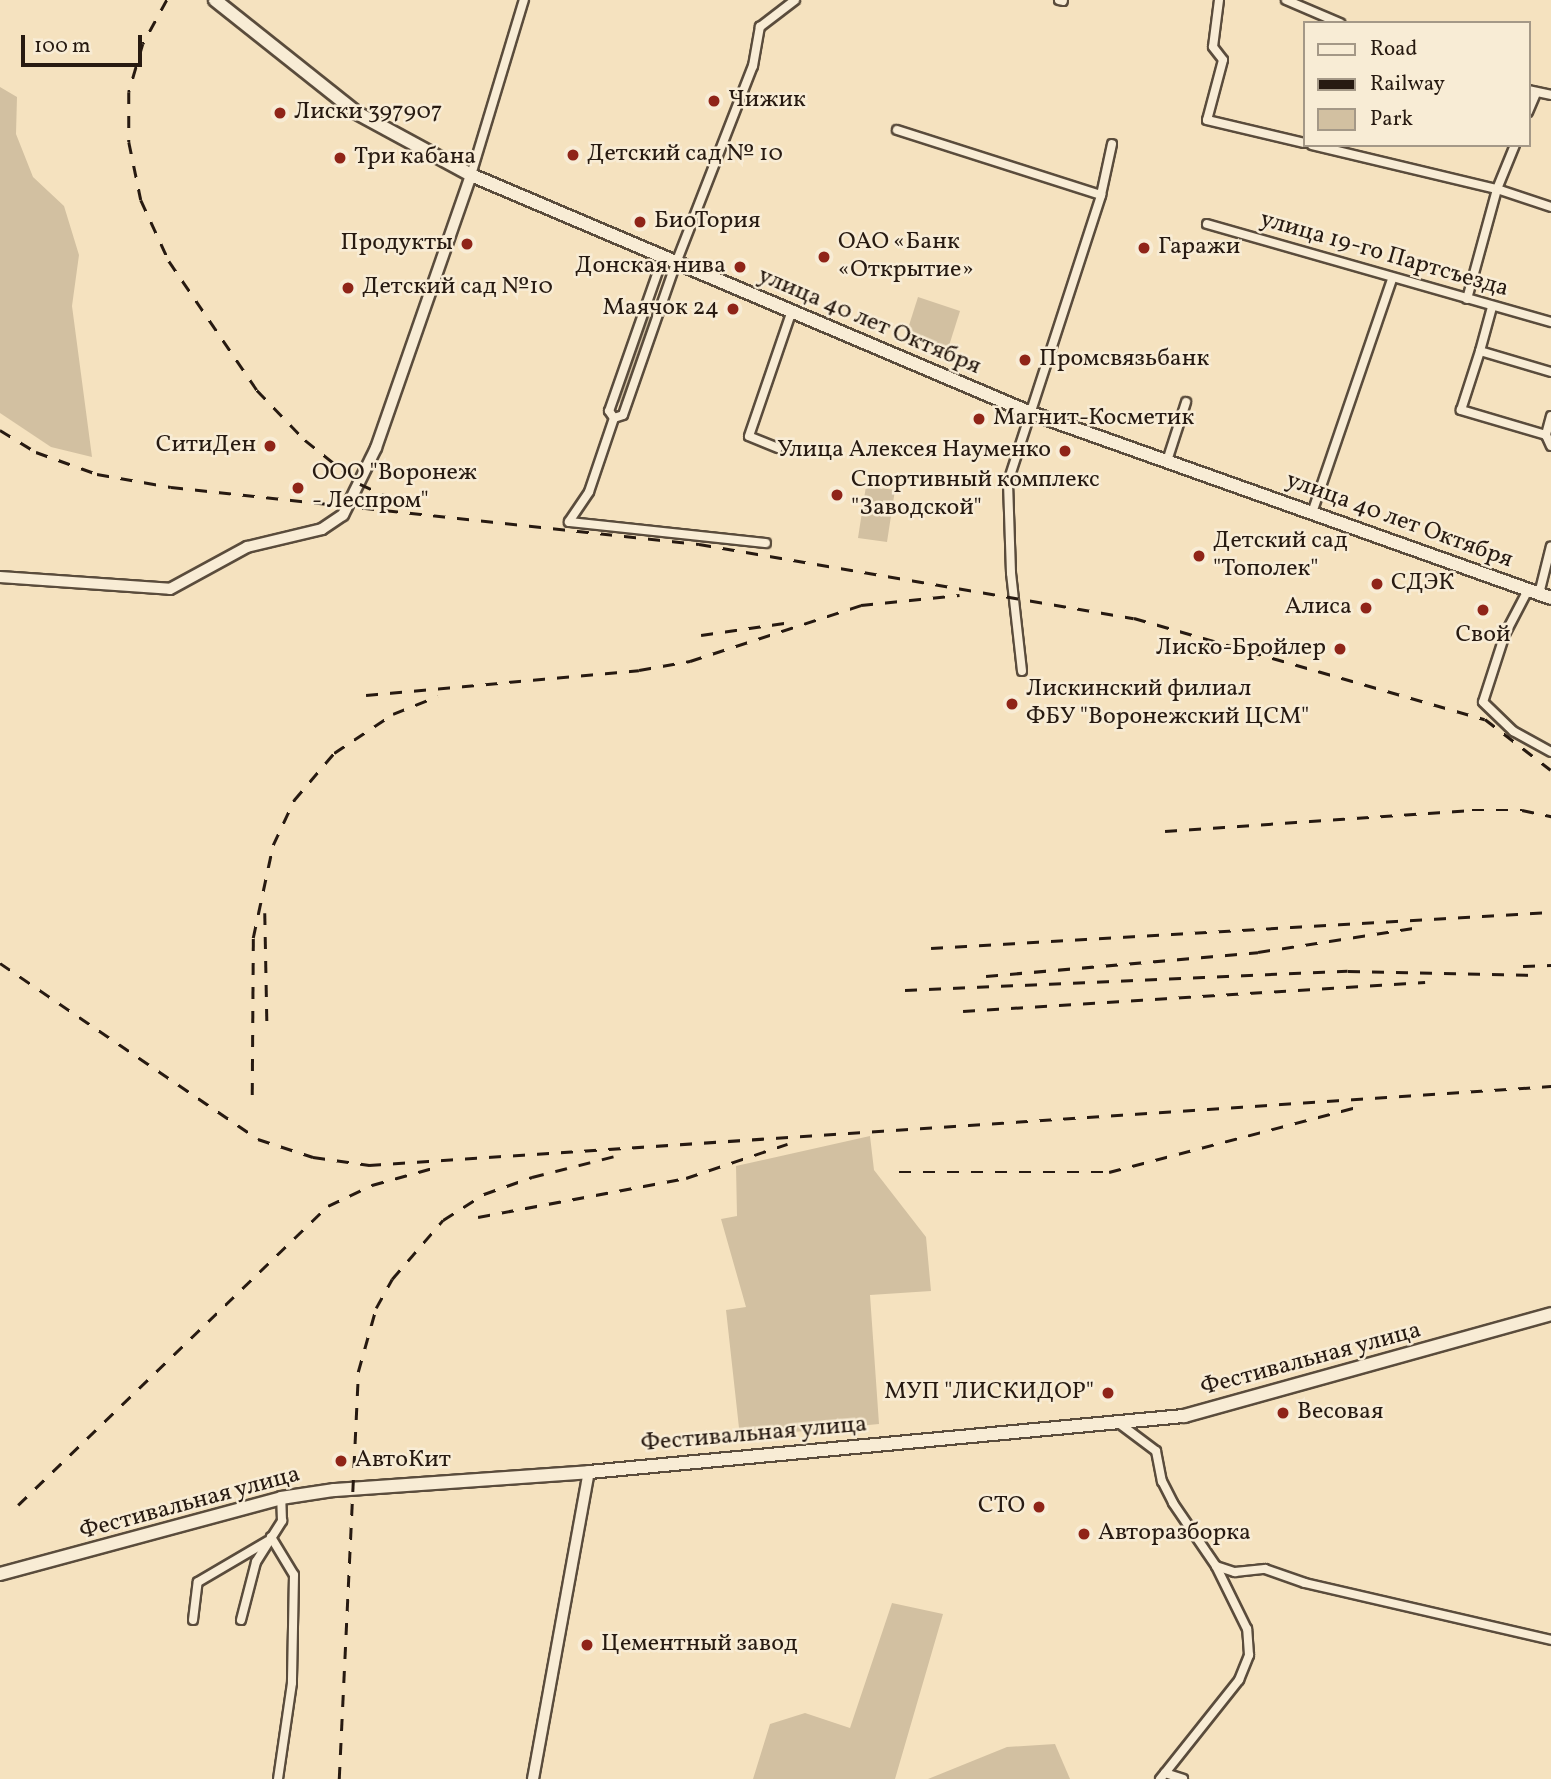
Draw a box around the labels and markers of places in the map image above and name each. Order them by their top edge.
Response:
place label: Чижик [728,87,806,115]
marker: Чижик [706,93,722,109]
place label: Лиски 397907 [294,99,442,127]
marker: Лиски 397907 [272,105,288,121]
place label: Детский сад № 10 [587,141,783,169]
place label: Три кабана [354,144,476,172]
marker: Детский сад № 10 [565,147,581,163]
marker: Три кабана [332,150,348,166]
place label: БиоТория [654,208,760,236]
marker: БиоТория [632,214,648,230]
place label: ОАО «Банк «Открытие» [838,229,974,285]
place label: Продукты [341,230,453,258]
place label: Гаражи [1158,234,1240,262]
marker: Продукты [459,236,475,252]
marker: Гаражи [1136,240,1152,256]
marker: ОАО «Банк «Открытие» [816,249,832,265]
place label: Донская нива [575,253,726,281]
marker: Донская нива [732,259,748,275]
place label: Детский сад №10 [362,274,553,302]
marker: Детский сад №10 [340,280,356,296]
place label: Маячок 24 [602,295,719,323]
marker: Маячок 24 [725,301,741,317]
place label: Промсвязьбанк [1039,346,1209,374]
marker: Промсвязьбанк [1017,352,1033,368]
place label: Магнит-Косметик [993,405,1194,433]
marker: Магнит-Косметик [971,411,987,427]
place label: СитиДен [156,432,256,460]
place label: Улица Алексея Науменко [777,437,1051,465]
marker: СитиДен [262,438,278,454]
marker: Улица Алексея Науменко [1057,443,1073,459]
place label: ООО "Воронеж - Леспром" [312,460,477,516]
place label: Спортивный комплекс "Заводской" [851,467,1100,523]
marker: ООО "Воронеж - Леспром" [290,480,306,496]
marker: Спортивный комплекс "Заводской" [829,487,845,503]
place label: Детский сад "Тополек" [1213,528,1347,584]
marker: Детский сад "Тополек" [1191,548,1207,564]
place label: СДЭК [1391,570,1455,598]
marker: СДЭК [1369,576,1385,592]
place label: Алиса [1285,594,1352,622]
marker: Алиса [1358,600,1374,616]
marker: Свой [1475,602,1491,618]
place label: Свой [1455,622,1511,650]
place label: Лиско-Бройлер [1156,635,1326,663]
marker: Лиско-Бройлер [1332,641,1348,657]
place label: Лискинский филиал ФБУ "Воронежский ЦСМ" [1026,676,1310,732]
marker: Лискинский филиал ФБУ "Воронежский ЦСМ" [1004,696,1020,712]
place label: МУП "ЛИСКИДОР" [884,1379,1094,1407]
marker: МУП "ЛИСКИДОР" [1100,1385,1116,1401]
place label: Весовая [1297,1399,1383,1427]
marker: Весовая [1275,1405,1291,1421]
place label: АвтоКит [355,1447,451,1475]
marker: АвтоКит [333,1453,349,1469]
place label: СТО [978,1493,1025,1521]
marker: СТО [1031,1499,1047,1515]
place label: Авторазборка [1098,1520,1251,1548]
marker: Авторазборка [1076,1526,1092,1542]
place label: Цементный завод [601,1631,797,1659]
marker: Цементный завод [579,1637,595,1653]

